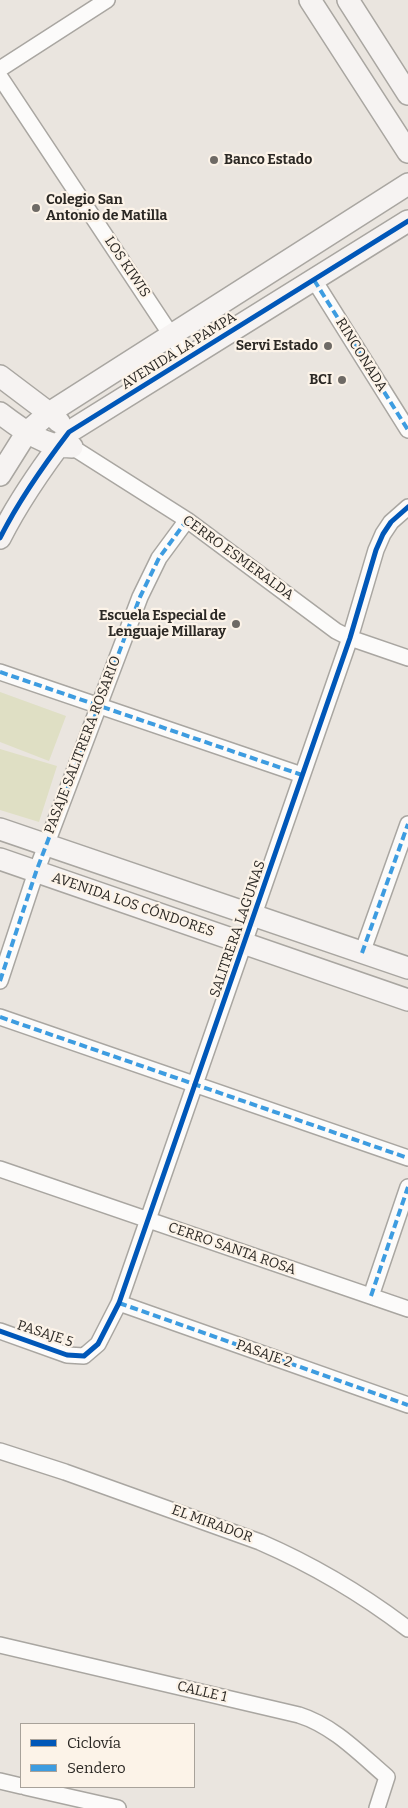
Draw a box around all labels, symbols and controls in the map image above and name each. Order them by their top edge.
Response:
place label: Banco Estado [224,152,312,168]
marker: Banco Estado [208,154,220,166]
place label: Colegio San Antonio de Matilla [46,192,167,224]
marker: Colegio San Antonio de Matilla [30,202,42,214]
street label: LOS KIWIS [101,233,153,301]
street label: AVENIDA LA PAMPA [118,309,240,393]
street label: RINCONADA [332,315,390,395]
place label: Servi Estado [236,338,318,354]
marker: Servi Estado [322,340,334,352]
place label: BCI [309,372,332,388]
marker: BCI [336,374,348,386]
street label: CERRO ESMERALDA [179,512,297,604]
place label: Escuela Especial de Lenguaje Millaray [99,608,226,640]
marker: Escuela Especial de Lenguaje Millaray [230,618,242,630]
street label: PASAJE SALITRERA ROSARIO [41,654,125,836]
street label: SALITRERA LAGUNAS [207,858,269,1000]
street label: AVENIDA LOS CÓNDORES [50,869,216,941]
street label: CERRO SANTA ROSA [166,1219,298,1279]
street label: PASAJE 5 [15,1317,75,1351]
street label: PASAJE 2 [234,1337,294,1371]
street label: EL MIRADOR [169,1502,255,1546]
street label: CALLE 1 [175,1678,229,1706]
legend [20,1723,195,1788]
text: Ciclovía [67,1734,121,1752]
text: Sendero [67,1759,126,1777]

